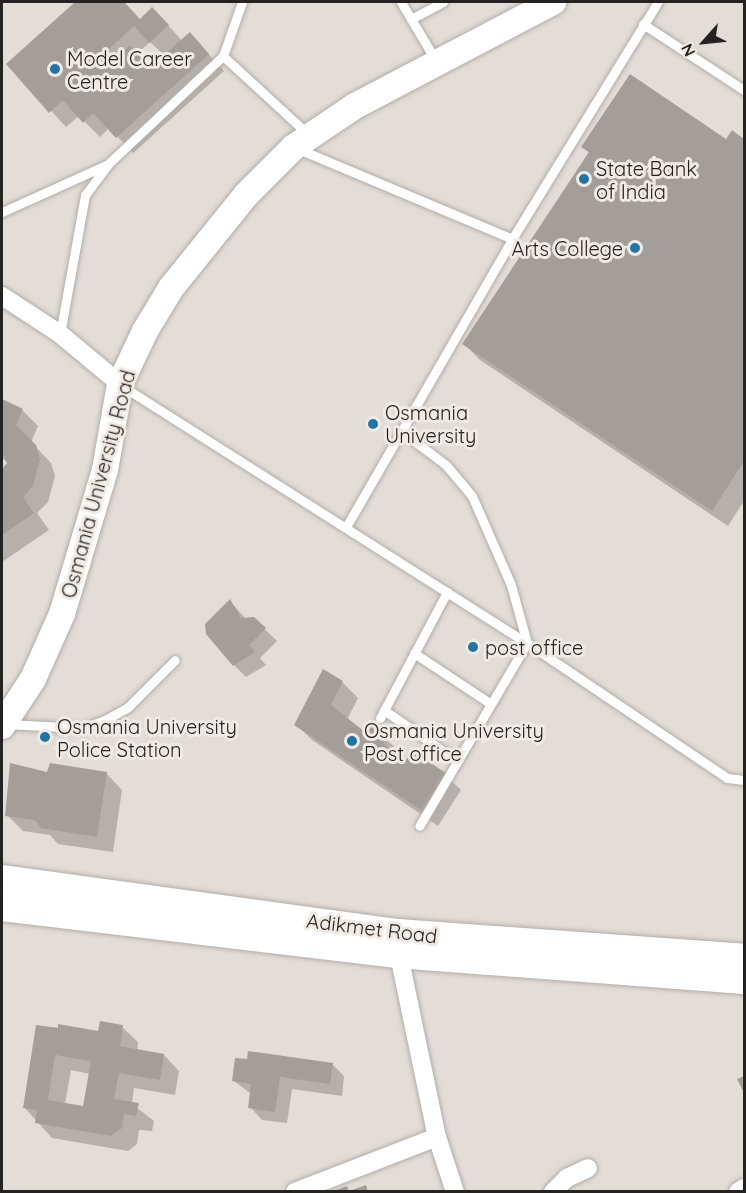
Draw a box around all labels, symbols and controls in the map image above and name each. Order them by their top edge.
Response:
north arrow [674,12,734,72]
text: N [676,40,700,60]
place label: Model Career Centre [67,46,192,93]
marker: Model Career Centre [48,62,62,76]
place label: State Bank of India [596,156,697,203]
marker: State Bank of India [577,172,591,186]
place label: Arts College [512,236,623,260]
marker: Arts College [628,241,642,255]
street label: Osmania University Road [56,367,140,601]
place label: Osmania University [385,400,476,447]
marker: Osmania University [366,417,380,431]
place label: post office [485,635,583,659]
marker: post office [466,640,480,654]
place label: Osmania University Police Station [57,714,237,761]
place label: Osmania University Post office [364,718,544,765]
marker: Osmania University Police Station [38,730,52,744]
marker: Osmania University Post office [345,734,359,748]
street label: Adikmet Road [305,908,439,948]

